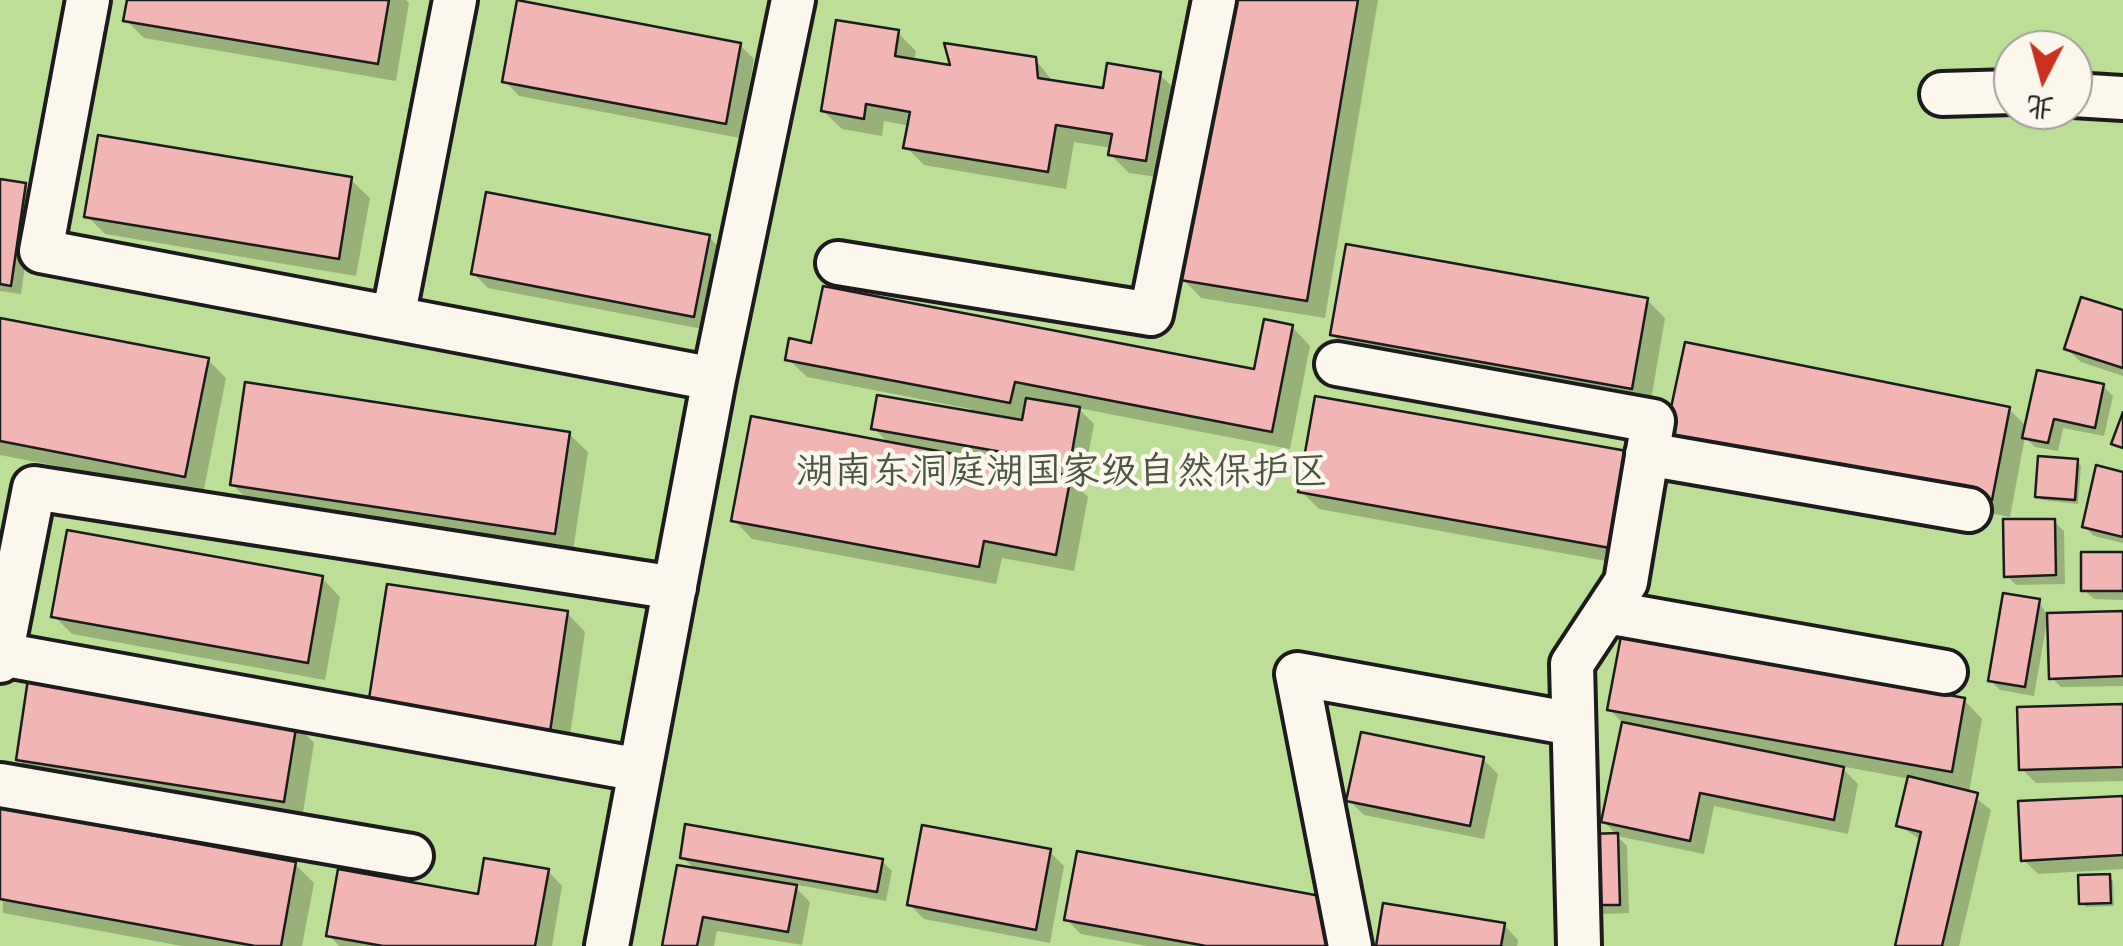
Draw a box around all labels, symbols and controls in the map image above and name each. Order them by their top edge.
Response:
north arrow [1993,30,2093,130]
text: 北 [2024,87,2056,128]
park label: 湖南东洞庭湖国家级自然保护区 [796,450,1328,496]

